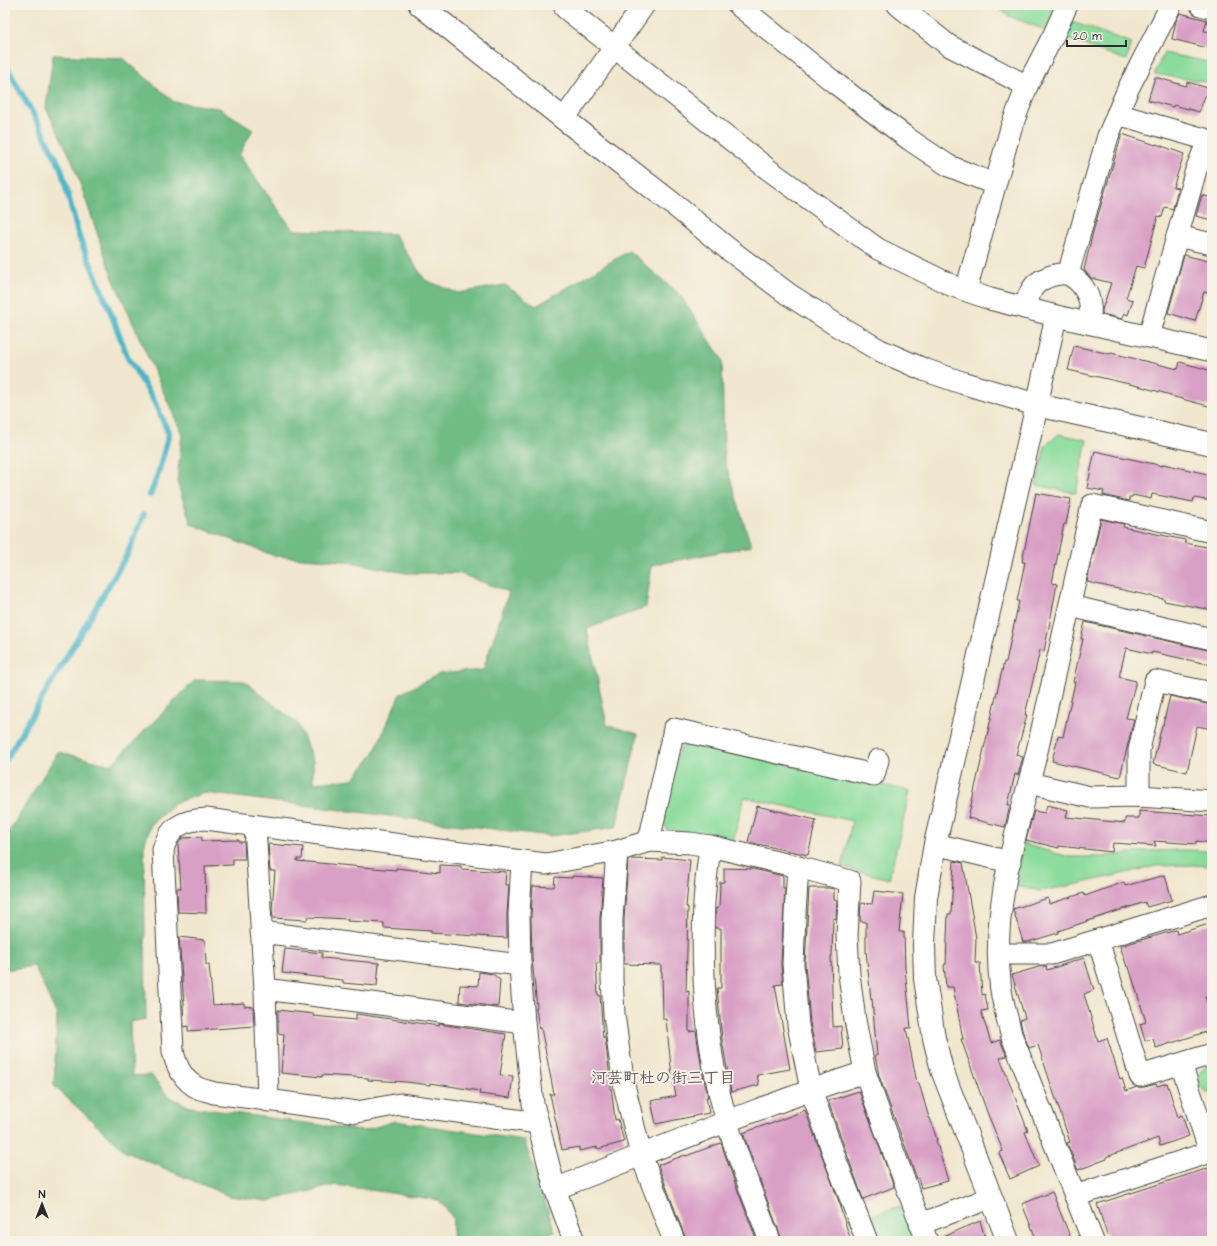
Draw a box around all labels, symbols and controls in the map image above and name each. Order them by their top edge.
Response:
scale bar [1067,22,1126,48]
text: 20 m [1073,28,1102,45]
district label: 河芸町杜の街三丁目 [591,1067,735,1089]
north arrow [22,1184,62,1224]
text: N [39,1187,46,1202]

